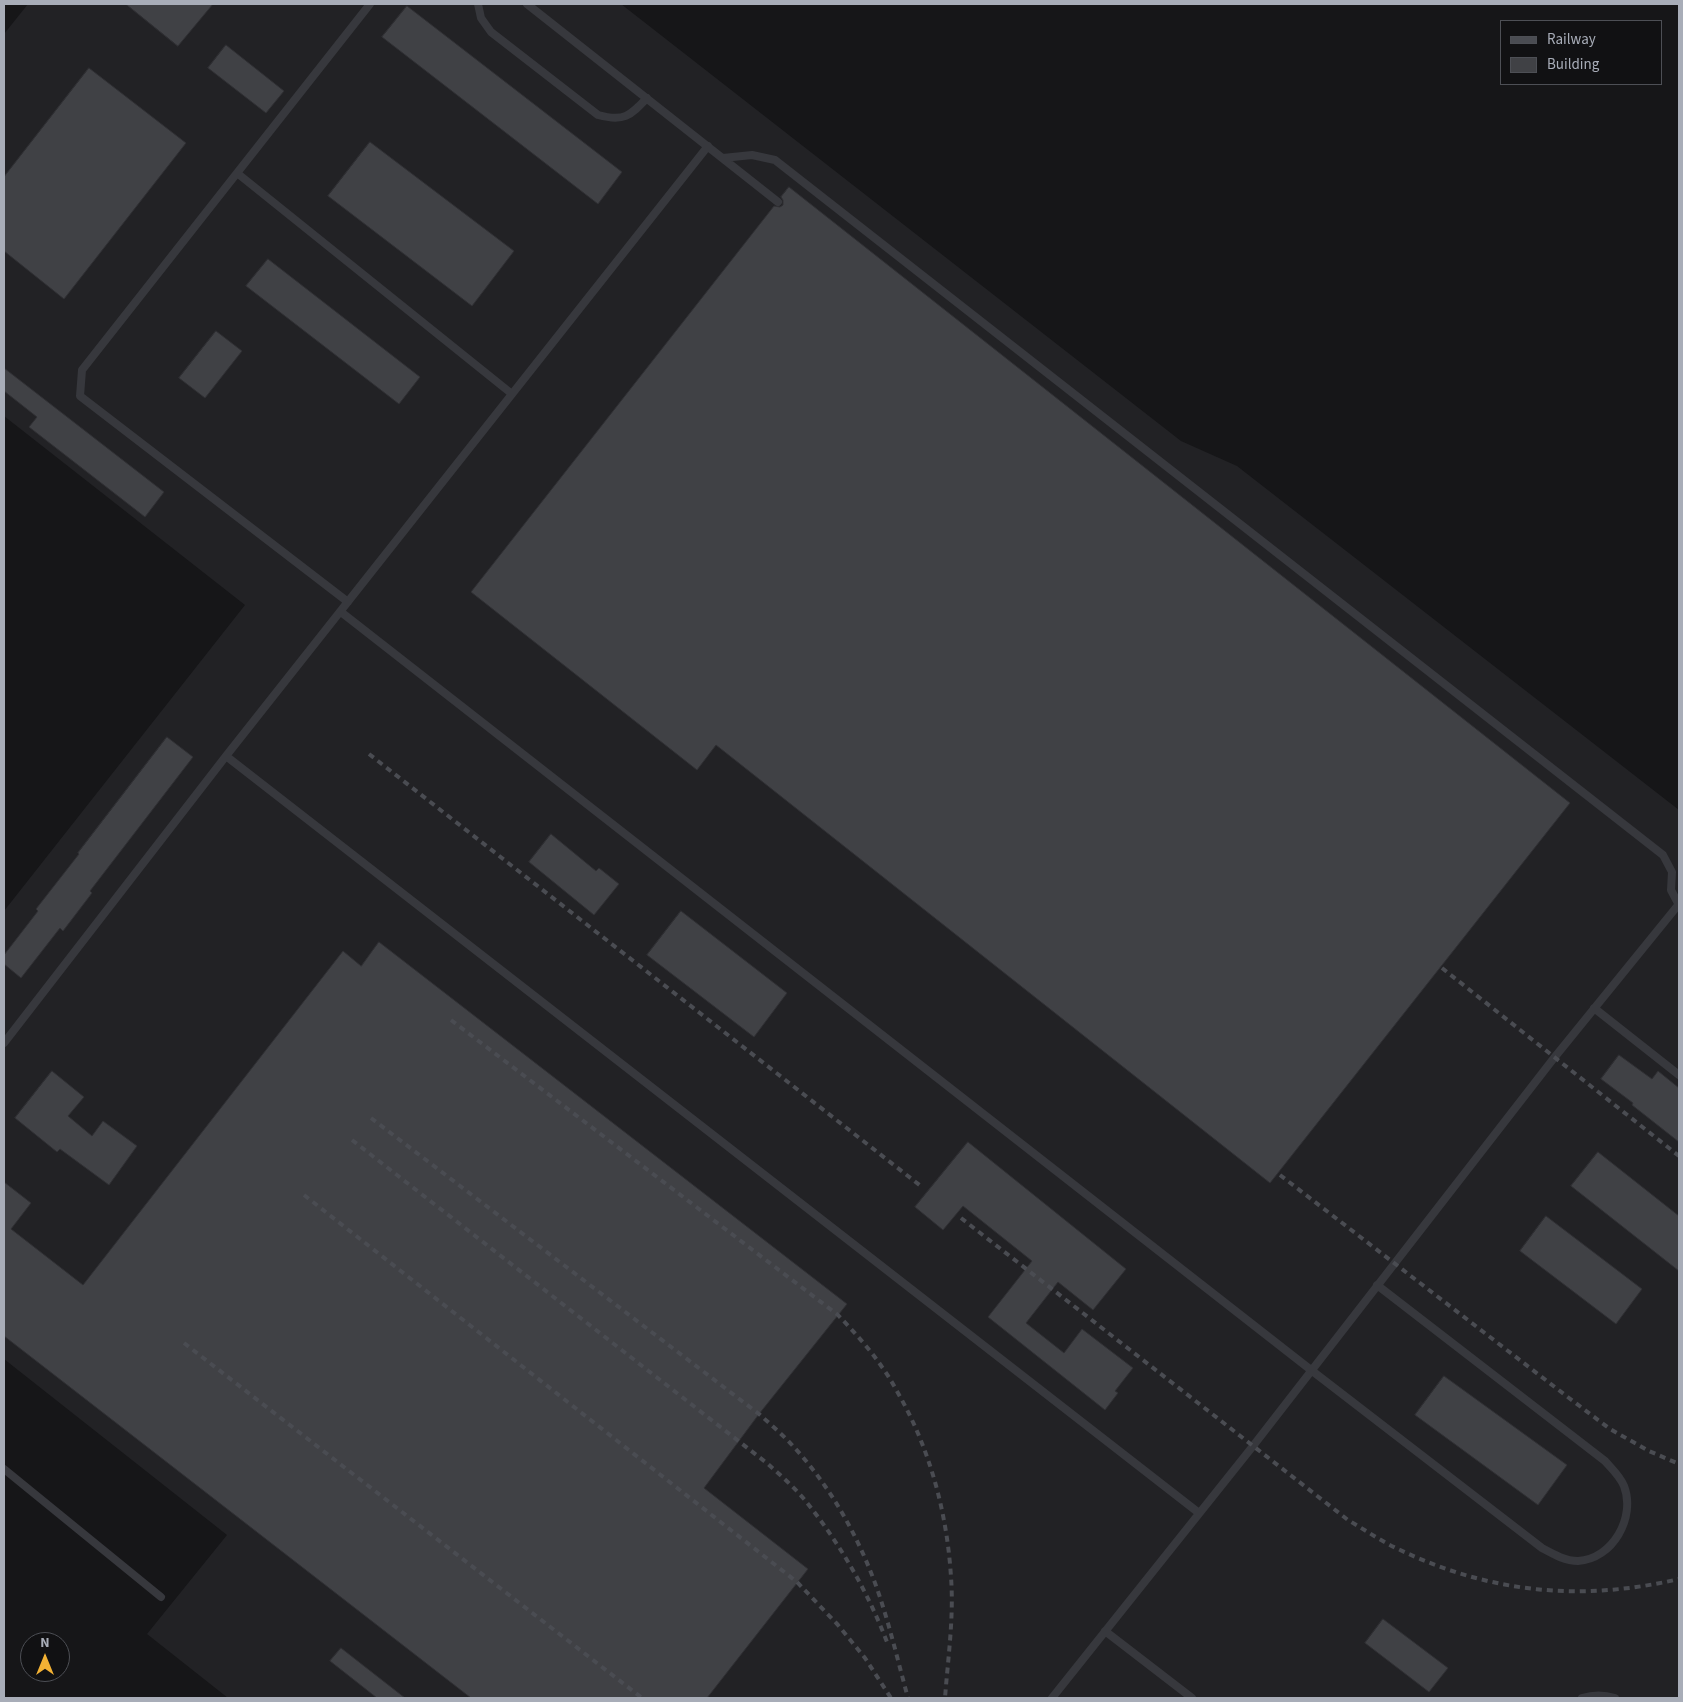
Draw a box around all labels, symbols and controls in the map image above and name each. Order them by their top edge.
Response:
legend [1500,20,1663,85]
text: Railway [1547,29,1596,50]
text: Building [1547,54,1599,75]
north arrow [20,1632,70,1682]
text: N [40,1633,50,1653]

